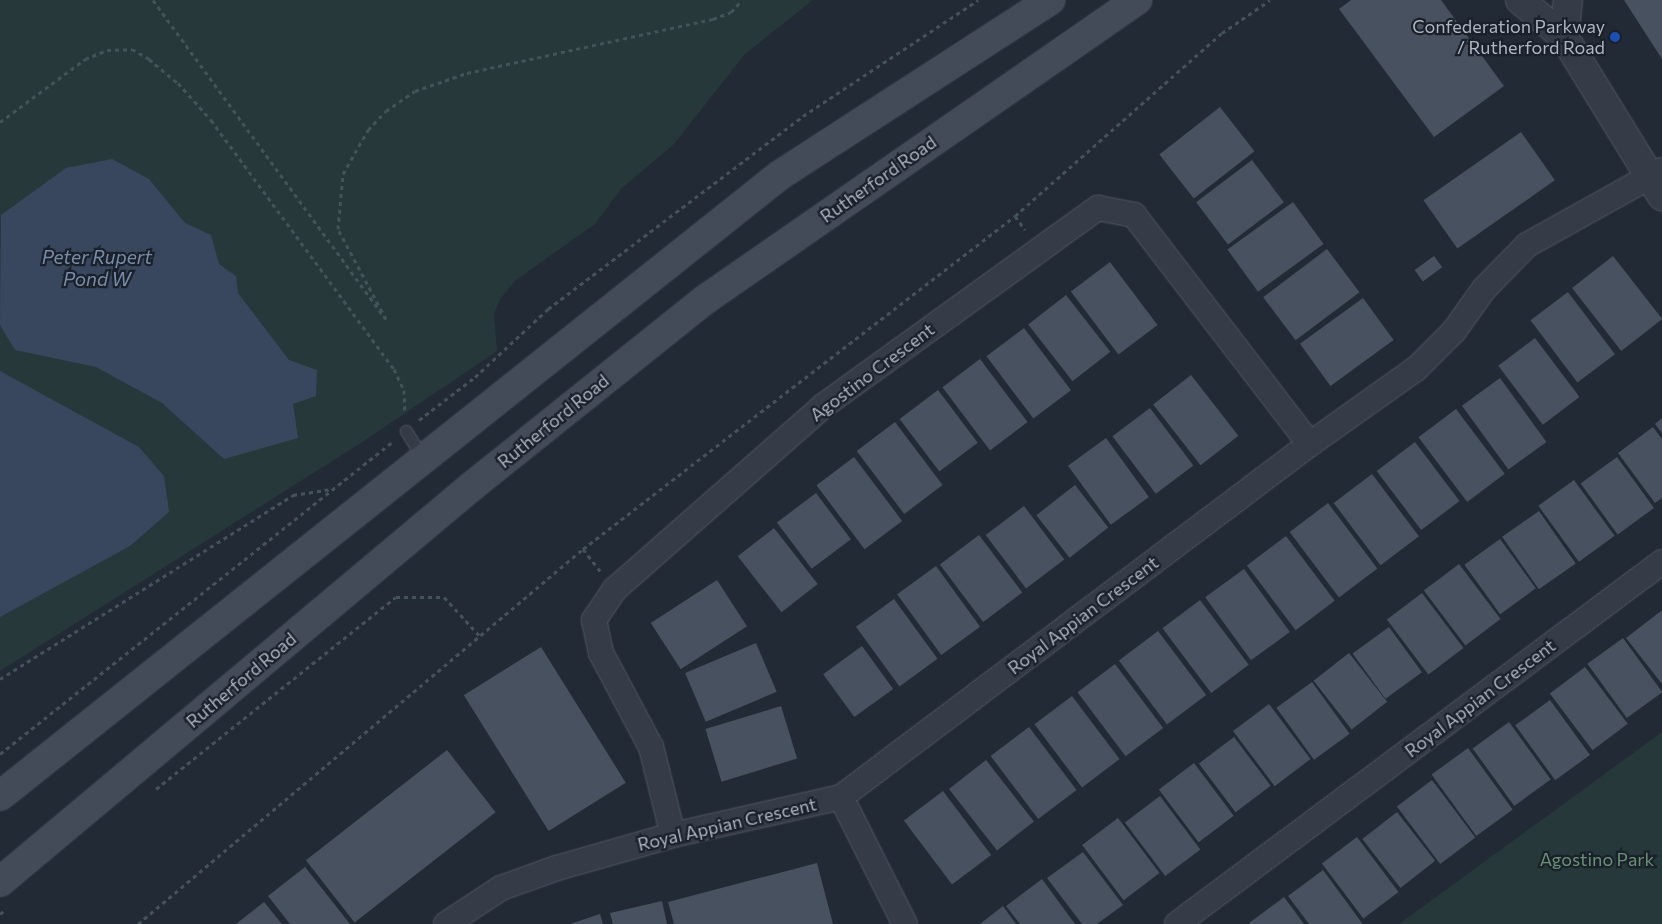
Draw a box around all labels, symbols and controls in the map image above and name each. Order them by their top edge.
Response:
place label: Confederation Parkway / Rutherford Road [1412,16,1605,58]
marker: Confederation Parkway / Rutherford Road [1609,31,1621,43]
street label: Rutherford Road [816,131,940,227]
water label: Peter Rupert Pond W [42,246,152,290]
street label: Agostino Crescent [806,318,938,426]
street label: Rutherford Road [493,370,613,472]
street label: Royal Appian Crescent [1003,551,1163,679]
street label: Rutherford Road [182,628,300,732]
street label: Royal Appian Crescent [1400,634,1560,762]
street label: Royal Appian Crescent [635,793,819,855]
park label: Agostino Park [1540,848,1654,870]

